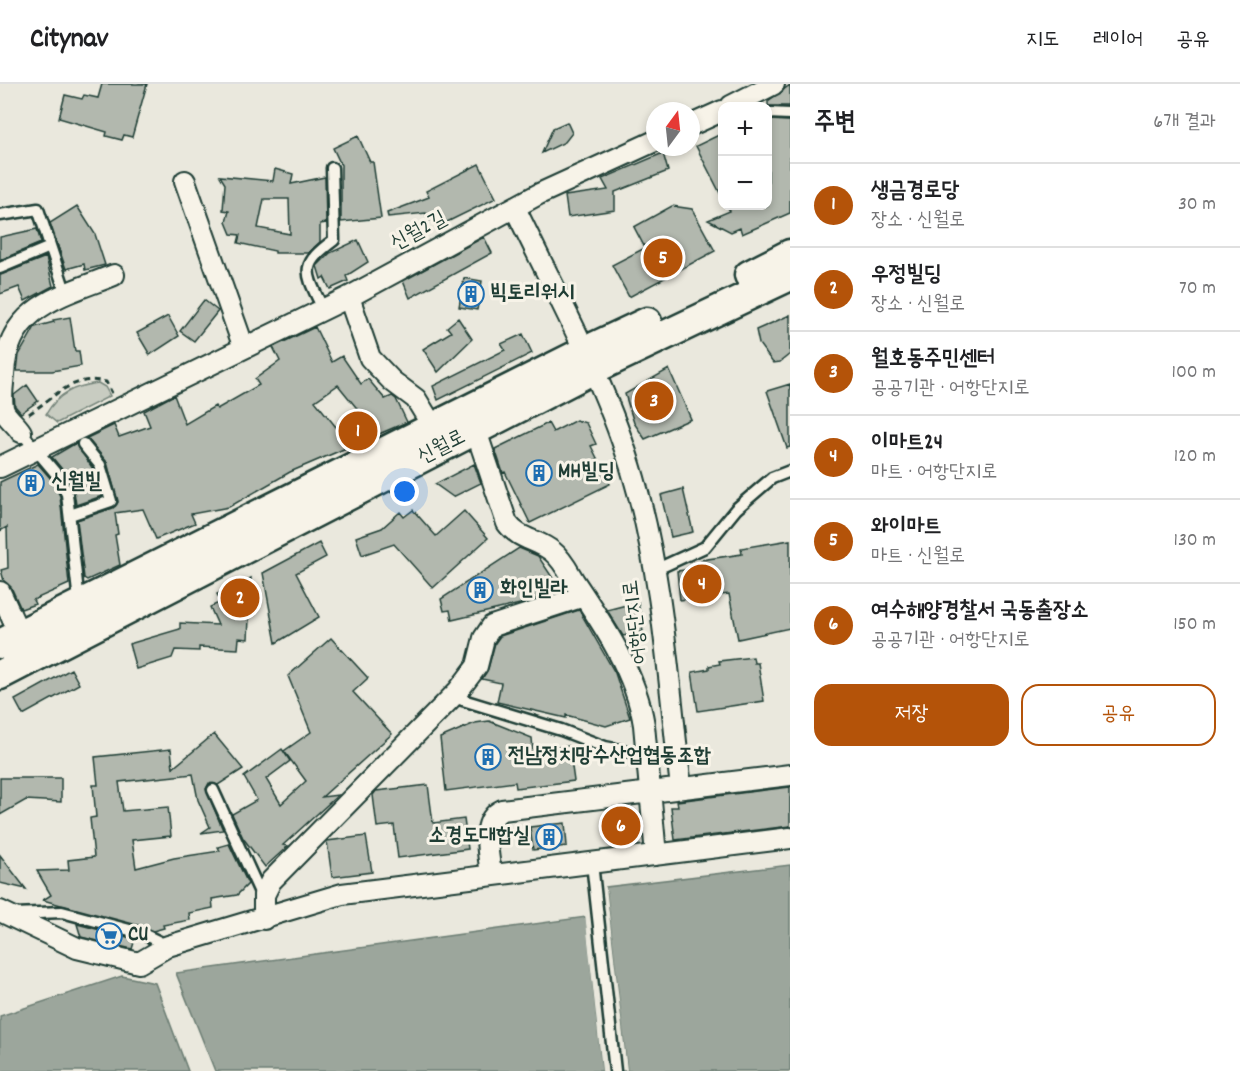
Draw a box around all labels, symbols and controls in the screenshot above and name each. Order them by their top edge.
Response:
text: Citynav [30,21,108,61]
text: 지도 [1026,26,1060,56]
text: 레이어 [1093,26,1143,56]
text: 공유 [1176,26,1210,56]
north arrow [646,102,700,156]
map controls [718,102,772,210]
button: + [718,102,772,156]
text: 주변 [814,105,856,142]
text: 6개 결과 [1153,109,1216,137]
button: − [718,156,772,210]
text: 생금경로당 [871,176,960,207]
text: 1 [831,191,836,219]
text: 30 m [1178,191,1216,219]
street label: 신월2길 [386,205,453,259]
text: 장소 · 신월로 [871,207,965,235]
pin: 5 [644,236,682,280]
text: 우정빌딩 [871,260,942,291]
text: 2 [829,275,838,303]
text: 70 m [1179,275,1216,303]
building icon: 빅토리워시 [456,279,486,309]
place label: 빅토리워시 [490,279,575,309]
text: 장소 · 신월로 [871,291,965,319]
text: 월호동주민센터 [871,344,995,375]
text: 3 [829,359,838,387]
text: 100 m [1172,359,1216,387]
text: 공공기관 · 어항단지로 [871,375,1030,403]
pin: 3 [634,378,674,424]
pin: 1 [338,408,378,454]
street label: 신월로 [413,423,471,473]
text: 이마트24 [871,428,943,459]
text: 4 [829,443,838,471]
text: 120 m [1174,443,1216,471]
building icon: MH빌딩 [524,458,554,488]
place label: MH빌딩 [558,458,615,488]
text: 마트 · 어항단지로 [871,459,997,487]
building icon: 신월빌 [16,468,46,498]
place label: 신월빌 [51,468,103,498]
your location [390,477,419,506]
text: 와이마트 [871,512,942,543]
text: 5 [829,527,838,555]
text: 130 m [1174,527,1216,555]
text: 마트 · 신월로 [871,543,965,571]
pin: 4 [682,562,722,606]
building icon: 화인빌라 [465,575,495,605]
place label: 화인빌라 [500,575,568,605]
pin: 2 [220,576,260,620]
street label: 어항단지로 [617,578,657,666]
text: 여수해양경찰서 국동출장소 [871,596,1088,627]
text: 6 [829,611,838,639]
text: 150 m [1173,611,1216,639]
text: 공공기관 · 어항단지로 [871,627,1030,655]
button: 저장 [814,684,1009,746]
button: 공유 [1021,684,1216,746]
building icon: 전남정치망수산업협동조합 [473,742,503,772]
place label: 전남정치망수산업협동조합 [508,742,711,772]
pin: 6 [602,804,640,848]
place label: 소경도대합실 [429,822,530,852]
building icon: 소경도대합실 [534,822,564,852]
supermarket icon: CU [94,921,124,951]
place label: CU [128,921,149,951]

